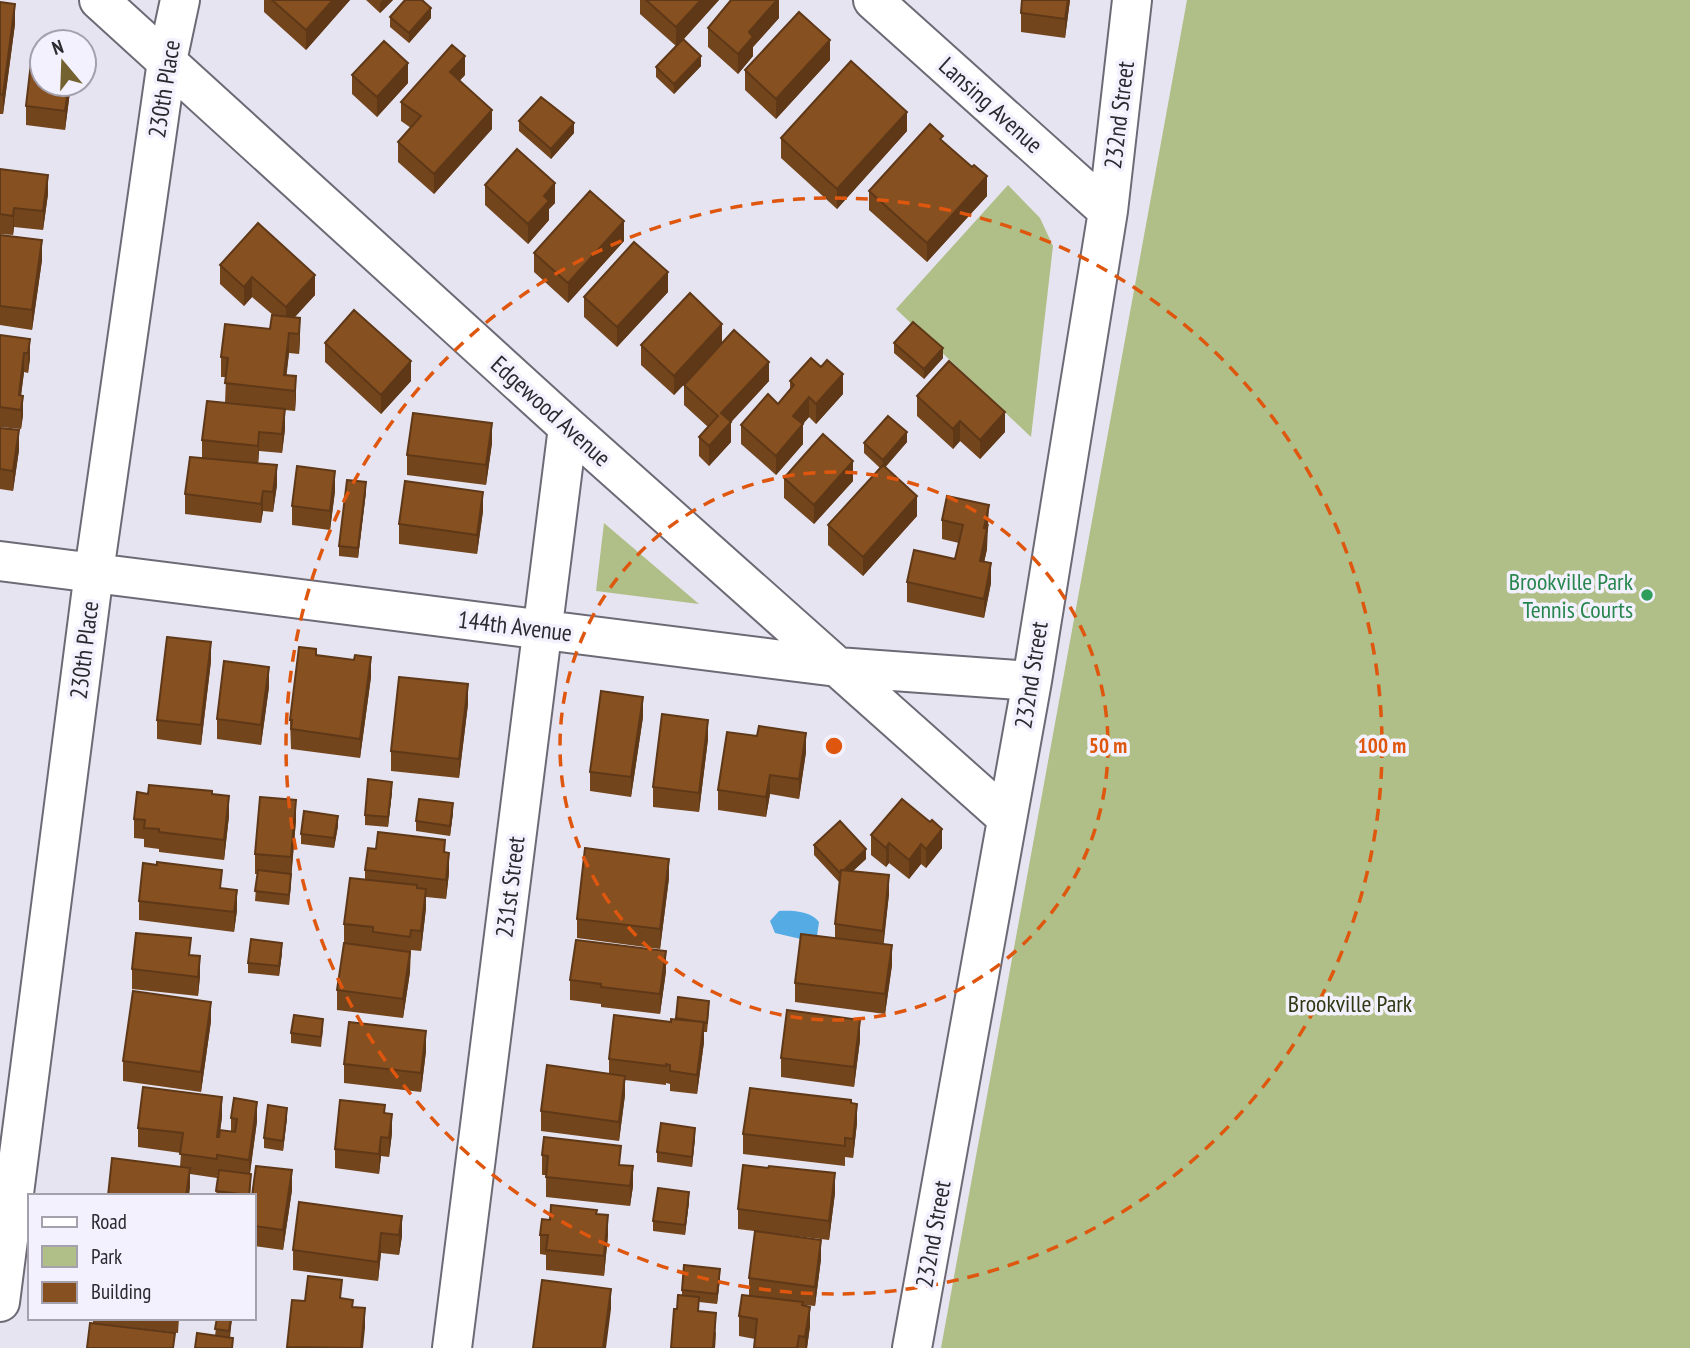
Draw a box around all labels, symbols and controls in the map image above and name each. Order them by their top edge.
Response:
north arrow [28,28,98,98]
text: N [49,34,66,60]
street label: 230th Place [141,38,187,140]
street label: Lansing Avenue [933,50,1049,160]
street label: 232nd Street [1097,59,1141,171]
street label: Edgewood Avenue [485,349,617,473]
place label: Brookville Park Tennis Courts [1509,566,1634,625]
marker: Brookville Park Tennis Courts [1639,587,1655,603]
street label: 230th Place [63,599,105,701]
street label: 144th Avenue [456,604,574,648]
street label: 232nd Street [1007,619,1055,731]
text: 50 m [1089,732,1127,759]
text: 100 m [1358,732,1406,759]
centre of rings [822,734,846,758]
street label: 231st Street [488,834,532,939]
park label: Brookville Park [1288,988,1413,1019]
street label: 232nd Street [908,1178,958,1290]
legend [28,1194,256,1320]
text: Road [91,1208,127,1235]
text: Park [91,1243,122,1270]
text: Building [91,1278,151,1305]

